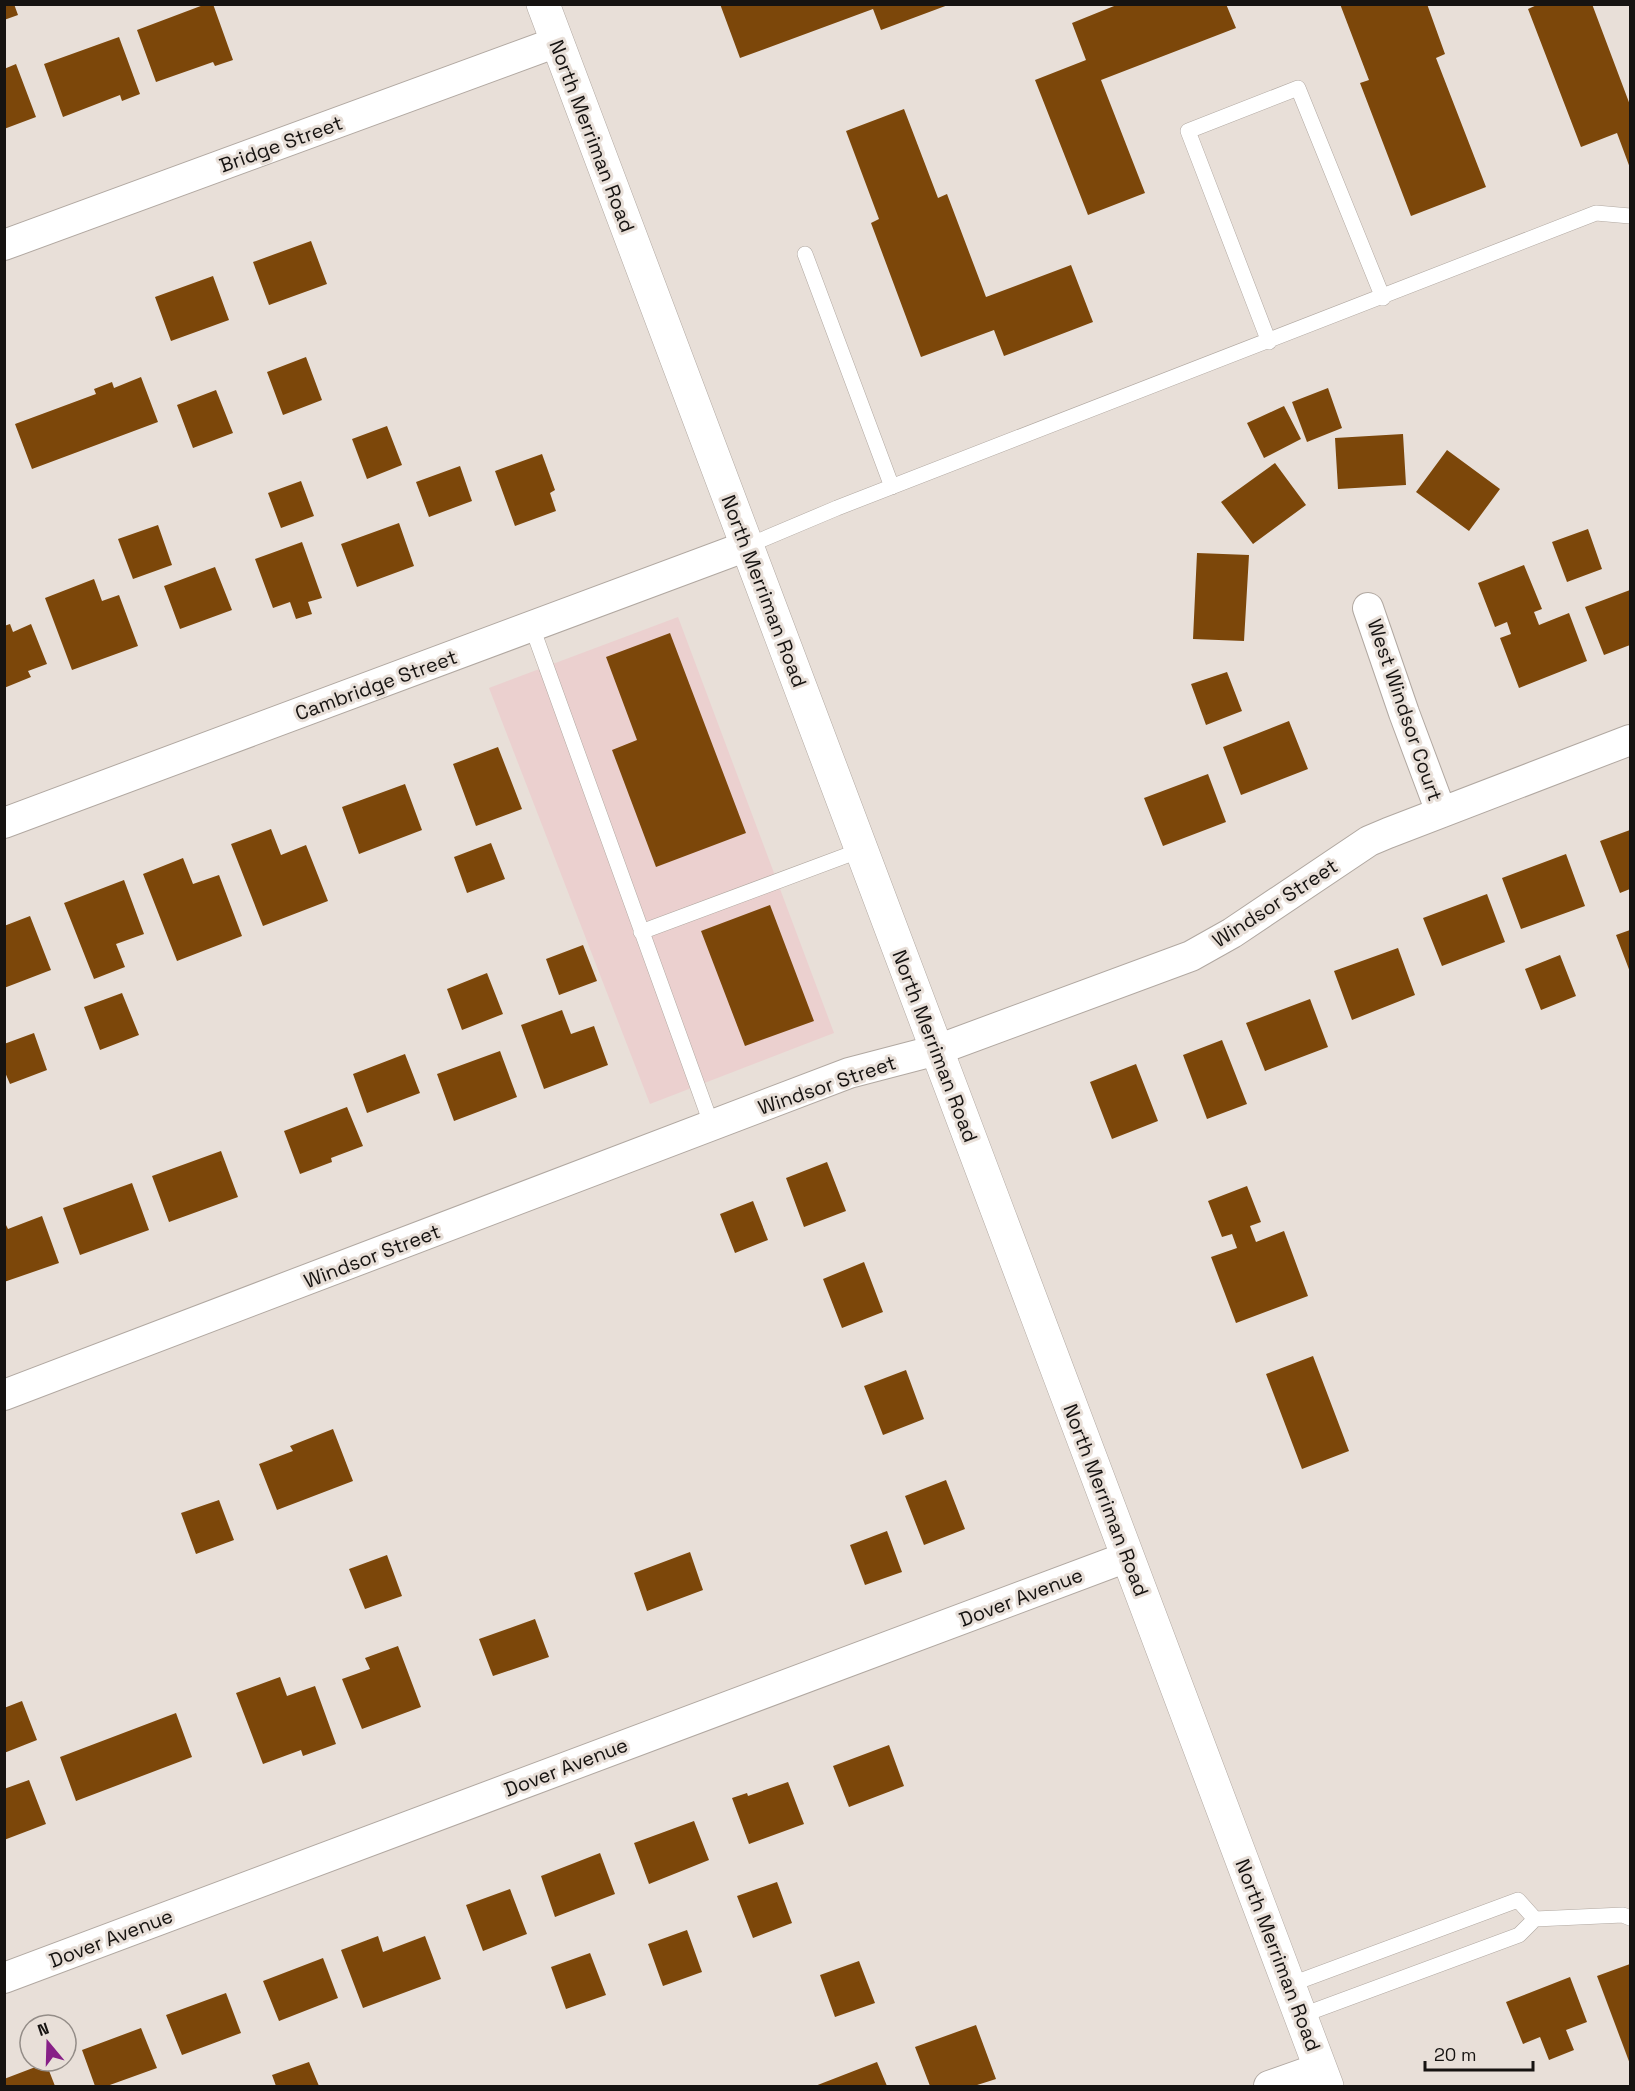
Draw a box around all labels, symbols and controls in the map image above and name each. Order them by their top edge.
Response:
street label: North Merriman Road [543,36,641,236]
street label: Bridge Street [216,110,346,178]
street label: North Merriman Road [715,491,813,691]
street label: West Windsor Court [1362,616,1448,804]
street label: Cambridge Street [291,644,461,726]
street label: Windsor Street [1207,853,1343,953]
street label: North Merriman Road [886,946,984,1146]
street label: Windsor Street [755,1049,899,1121]
street label: Windsor Street [300,1218,444,1294]
street label: North Merriman Road [1057,1400,1155,1600]
street label: Dover Avenue [955,1561,1087,1633]
street label: Dover Avenue [500,1731,632,1803]
street label: North Merriman Road [1229,1855,1327,2055]
street label: Dover Avenue [45,1902,177,1974]
north arrow [18,2013,78,2073]
text: N [35,2018,52,2041]
scale bar [1425,2034,1533,2072]
text: 20 m [1434,2043,1477,2066]

